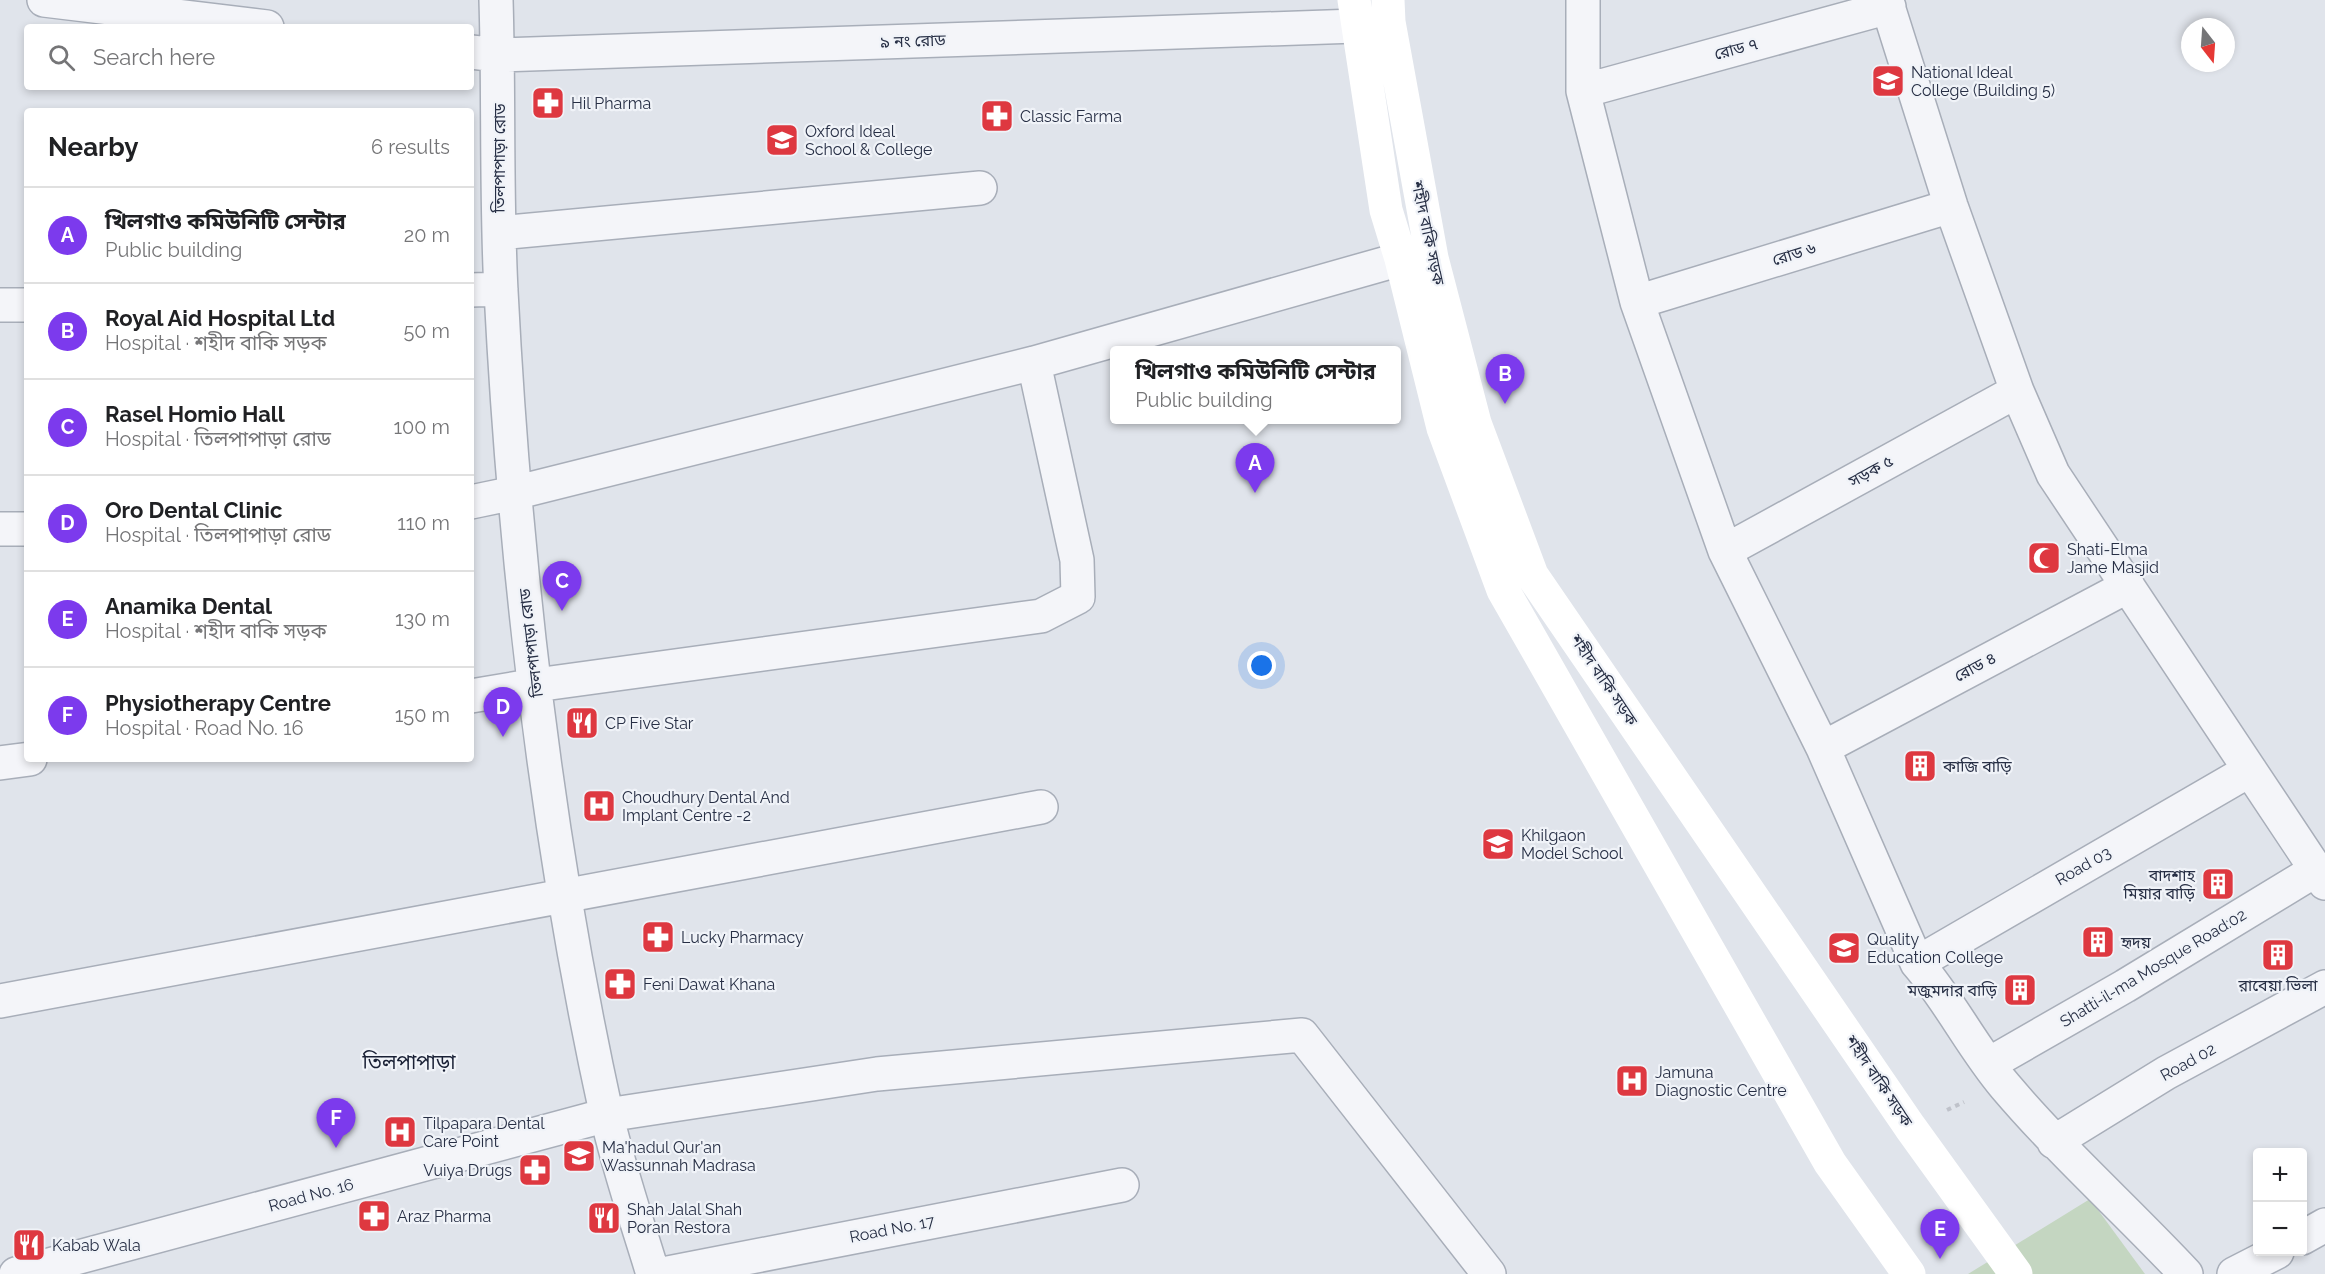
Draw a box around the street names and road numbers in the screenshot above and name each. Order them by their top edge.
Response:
street label: ৯ নং রোড [880,30,947,52]
street label: রোড ৭ [1712,34,1760,64]
street label: তিলপাপাড়া রোড [490,103,509,214]
street label: শহীদ বাকি সড়ক [1407,178,1449,288]
street label: রোড ৬ [1770,238,1819,270]
street label: সড়ক ৫ [1845,451,1897,491]
street label: তিলপাপাড়া রোড [515,587,547,699]
street label: শহীদ বাকি সড়ক [1566,630,1642,730]
street label: রোড ৪ [1951,648,1999,686]
street label: Road 03 [2052,843,2114,889]
street label: Shatti-il-ma Mosque Road:02 [2056,905,2250,1031]
street label: শহীদ বাকি সড়ক [1841,1031,1917,1131]
street label: Road 02 [2157,1039,2219,1085]
street label: Road No. 16 [266,1175,356,1215]
street label: Road No. 17 [848,1211,937,1247]

